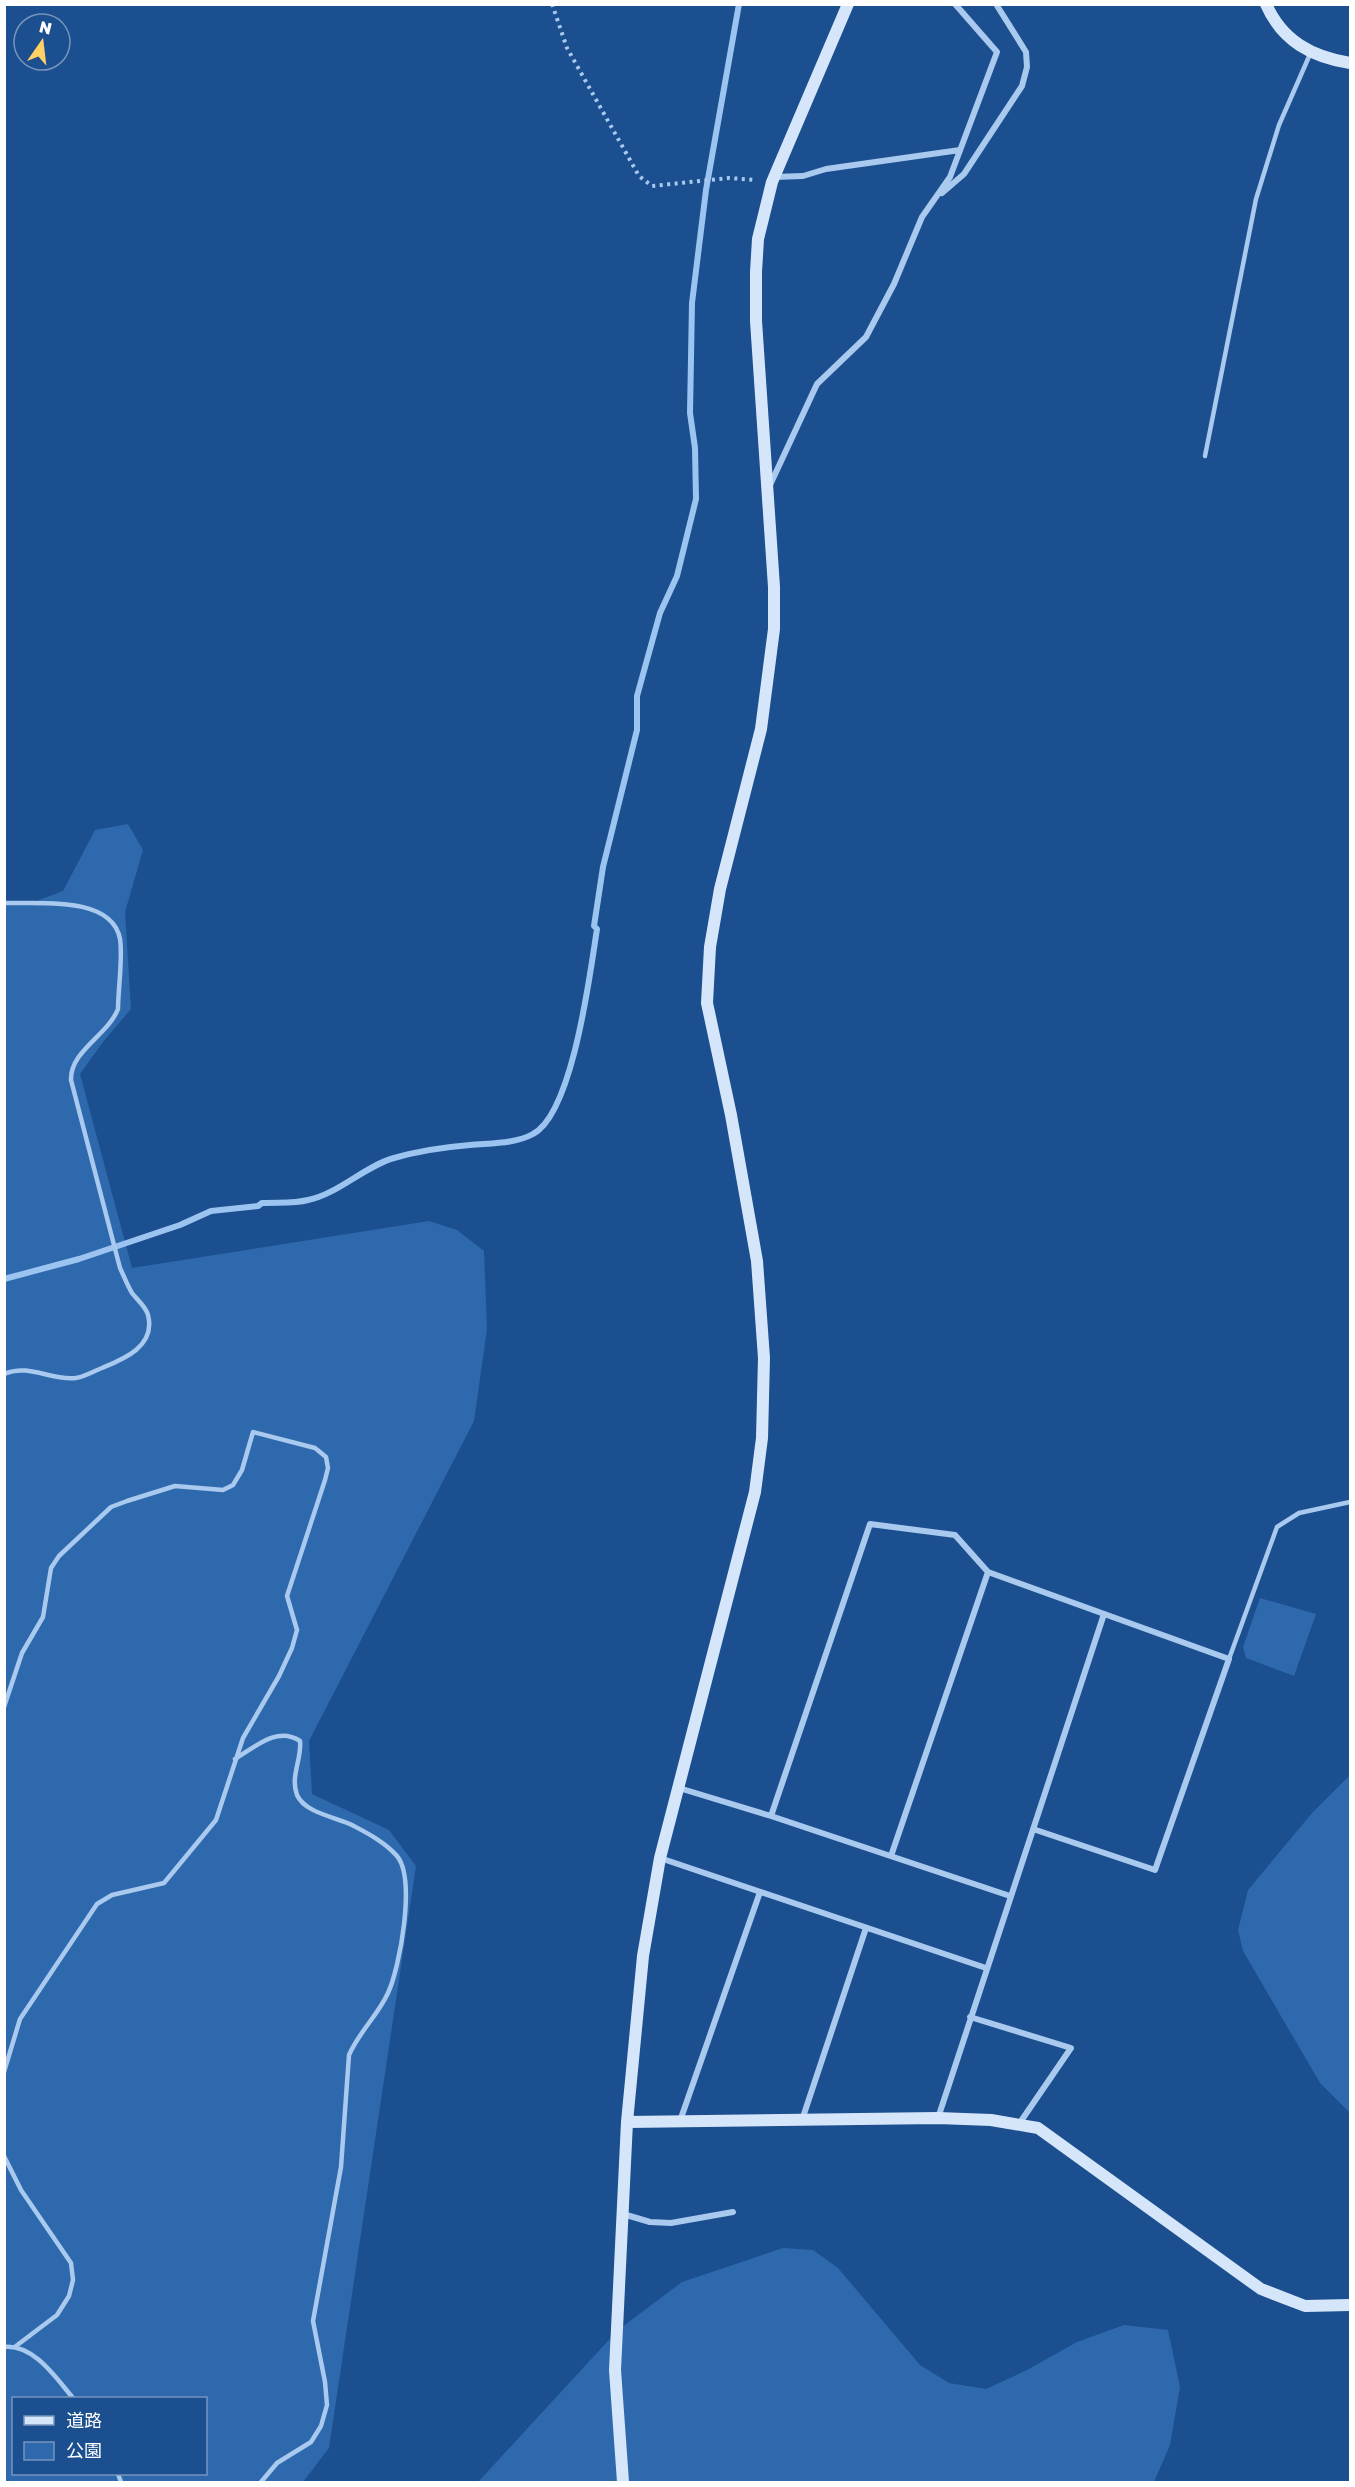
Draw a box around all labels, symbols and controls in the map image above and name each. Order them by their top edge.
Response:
north arrow [12,12,72,72]
text: N [37,16,54,39]
legend [12,2397,207,2475]
text: 道路 [66,2409,102,2431]
text: 公園 [66,2439,102,2461]

